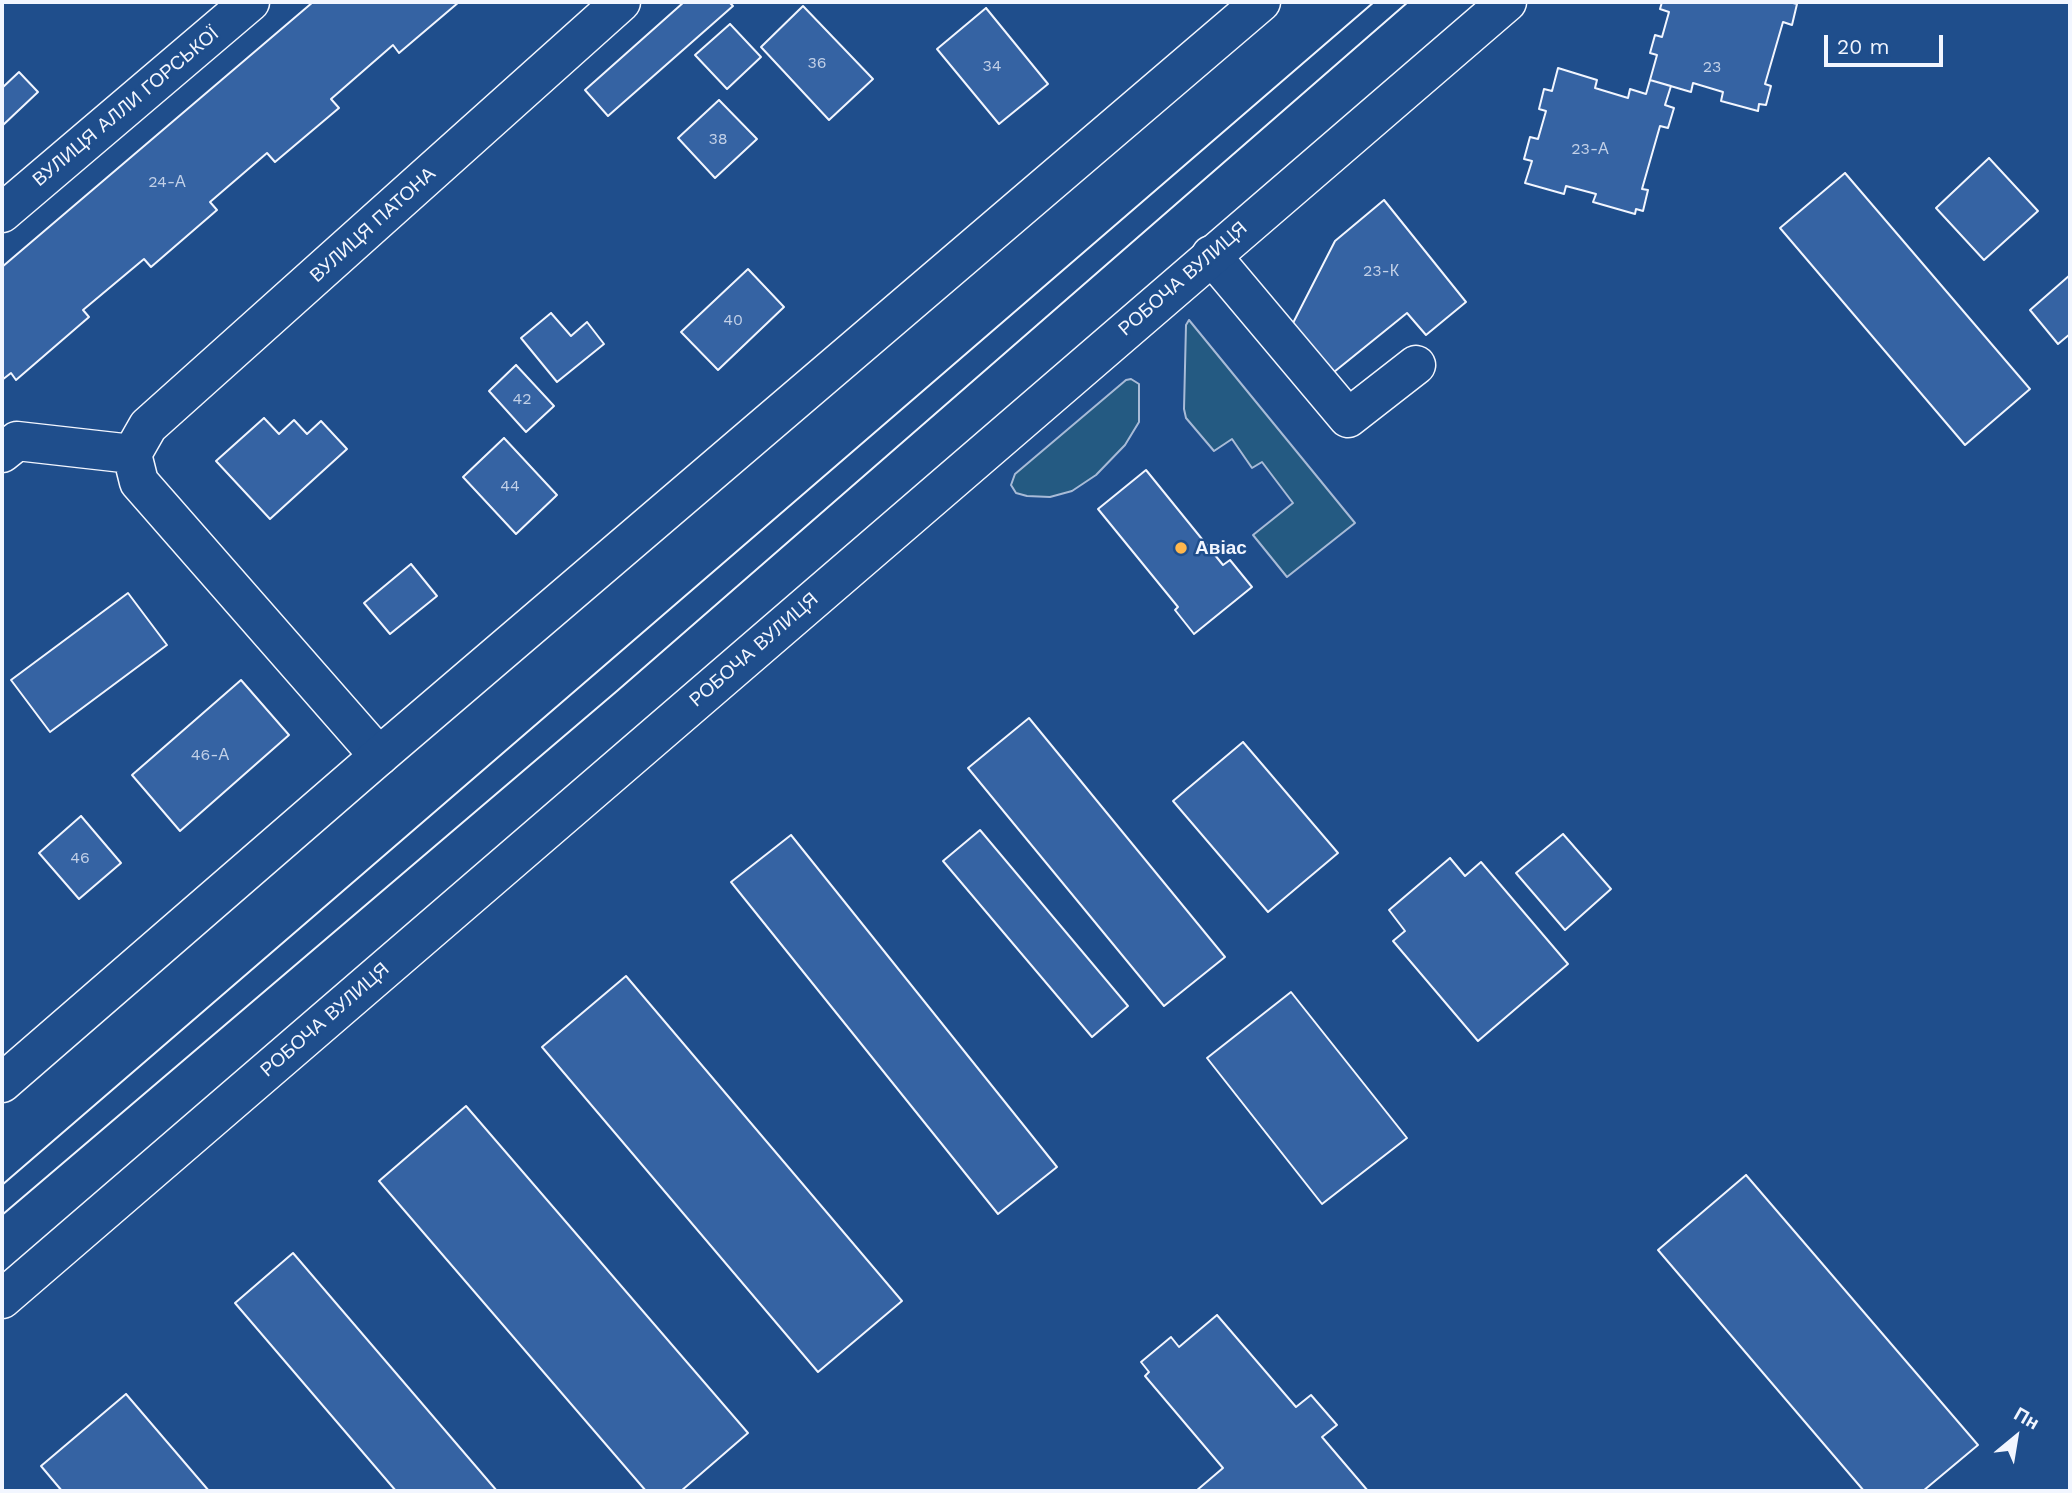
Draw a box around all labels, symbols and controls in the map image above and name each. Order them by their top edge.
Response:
scale bar [1827,21,1946,65]
street label: ВУЛИЦЯ АЛЛИ ГОРСЬКОЇ [28,23,224,191]
text: 20 m [1837,34,1889,59]
house number: 36 [807,53,827,73]
house number: 34 [982,56,1002,76]
house number: 23 [1703,57,1721,77]
house number: 38 [708,129,728,149]
house number: 23-А [1571,139,1609,159]
street label: ВУЛИЦЯ ПАТОНА [306,163,440,287]
house number: 24-А [148,172,186,192]
street label: РОБОЧА ВУЛИЦЯ [1114,217,1252,341]
house number: 23-К [1363,261,1399,281]
house number: 40 [723,310,743,330]
house number: 42 [512,389,532,409]
house number: 44 [500,476,520,496]
place label: Авіас [1195,537,1247,559]
marker: Авіас [1173,540,1189,556]
street label: РОБОЧА ВУЛИЦЯ [685,588,823,712]
house number: 46-А [191,745,229,765]
house number: 46 [70,848,90,868]
street label: РОБОЧА ВУЛИЦЯ [256,958,394,1082]
north arrow [1981,1402,2051,1472]
text: Пн [2010,1402,2043,1435]

